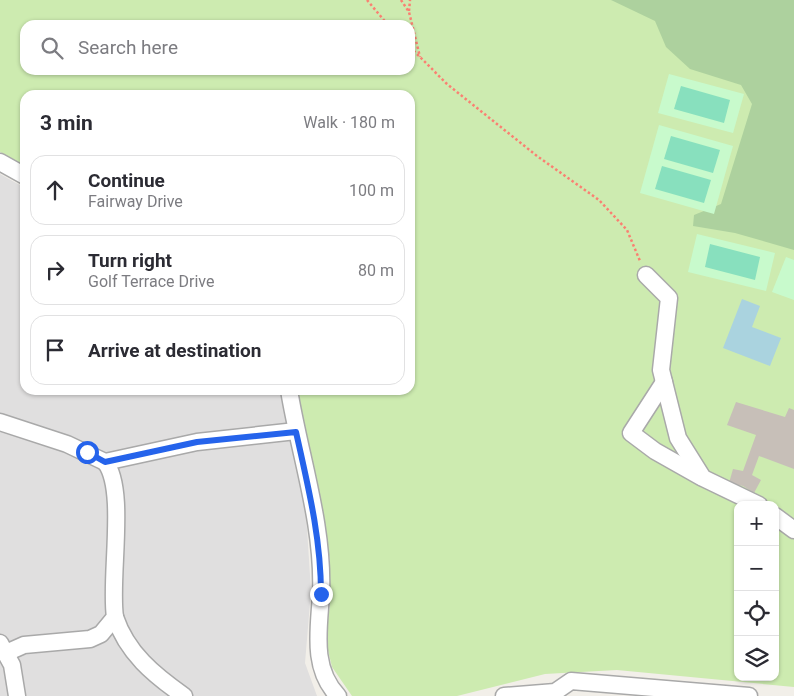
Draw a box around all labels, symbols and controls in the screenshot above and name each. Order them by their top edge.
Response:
search box [20,20,415,75]
icon: search [38,34,66,62]
text: Search here [78,36,178,59]
text: 3 min [40,111,93,135]
text: Walk · 180 m [303,113,395,132]
text: Continue [88,169,165,192]
icon: ahead [41,176,69,204]
text: 100 m [349,181,394,200]
text: Fairway Drive [88,192,183,211]
text: Turn right [88,249,172,272]
icon: right [41,256,69,284]
text: 80 m [358,261,394,280]
text: Golf Terrace Drive [88,272,214,291]
icon: arrive [41,336,69,364]
text: Arrive at destination [88,339,261,362]
route start [76,441,99,464]
map controls [734,501,779,681]
button: + [734,501,779,546]
button: − [734,546,779,591]
route end [310,583,333,606]
button: locate [734,591,779,636]
button: layers [734,636,779,681]

